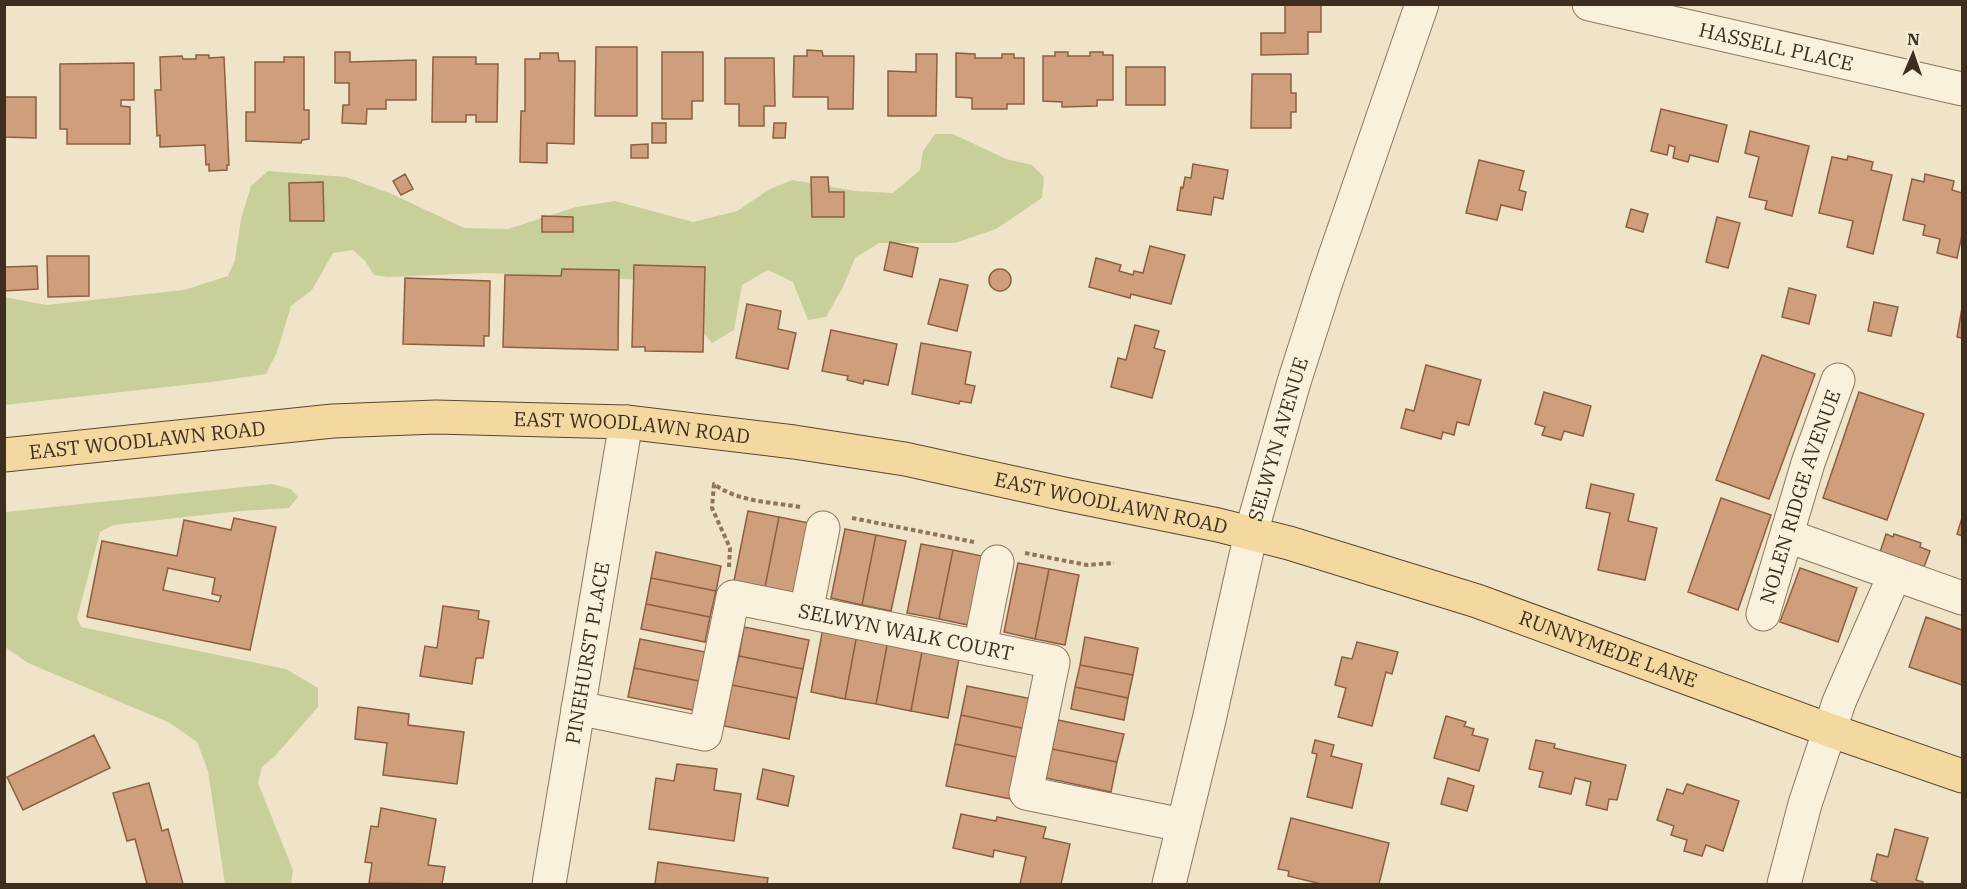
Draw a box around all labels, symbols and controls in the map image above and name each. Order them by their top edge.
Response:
street label: HASSELL PLACE [1696,15,1856,77]
north arrow [1883,24,1943,84]
text: N [1907,29,1920,49]
street label: SELWYN AVENUE [1241,353,1314,524]
street label: NOLEN RIDGE AVENUE [1753,386,1846,607]
street label: EAST WOODLAWN ROAD [513,405,752,450]
street label: EAST WOODLAWN ROAD [28,414,267,465]
street label: EAST WOODLAWN ROAD [992,465,1231,540]
street label: PINEHURST PLACE [558,560,615,746]
street label: SELWYN WALK COURT [796,597,1016,667]
street label: RUNNYMEDE LANE [1516,604,1701,694]

